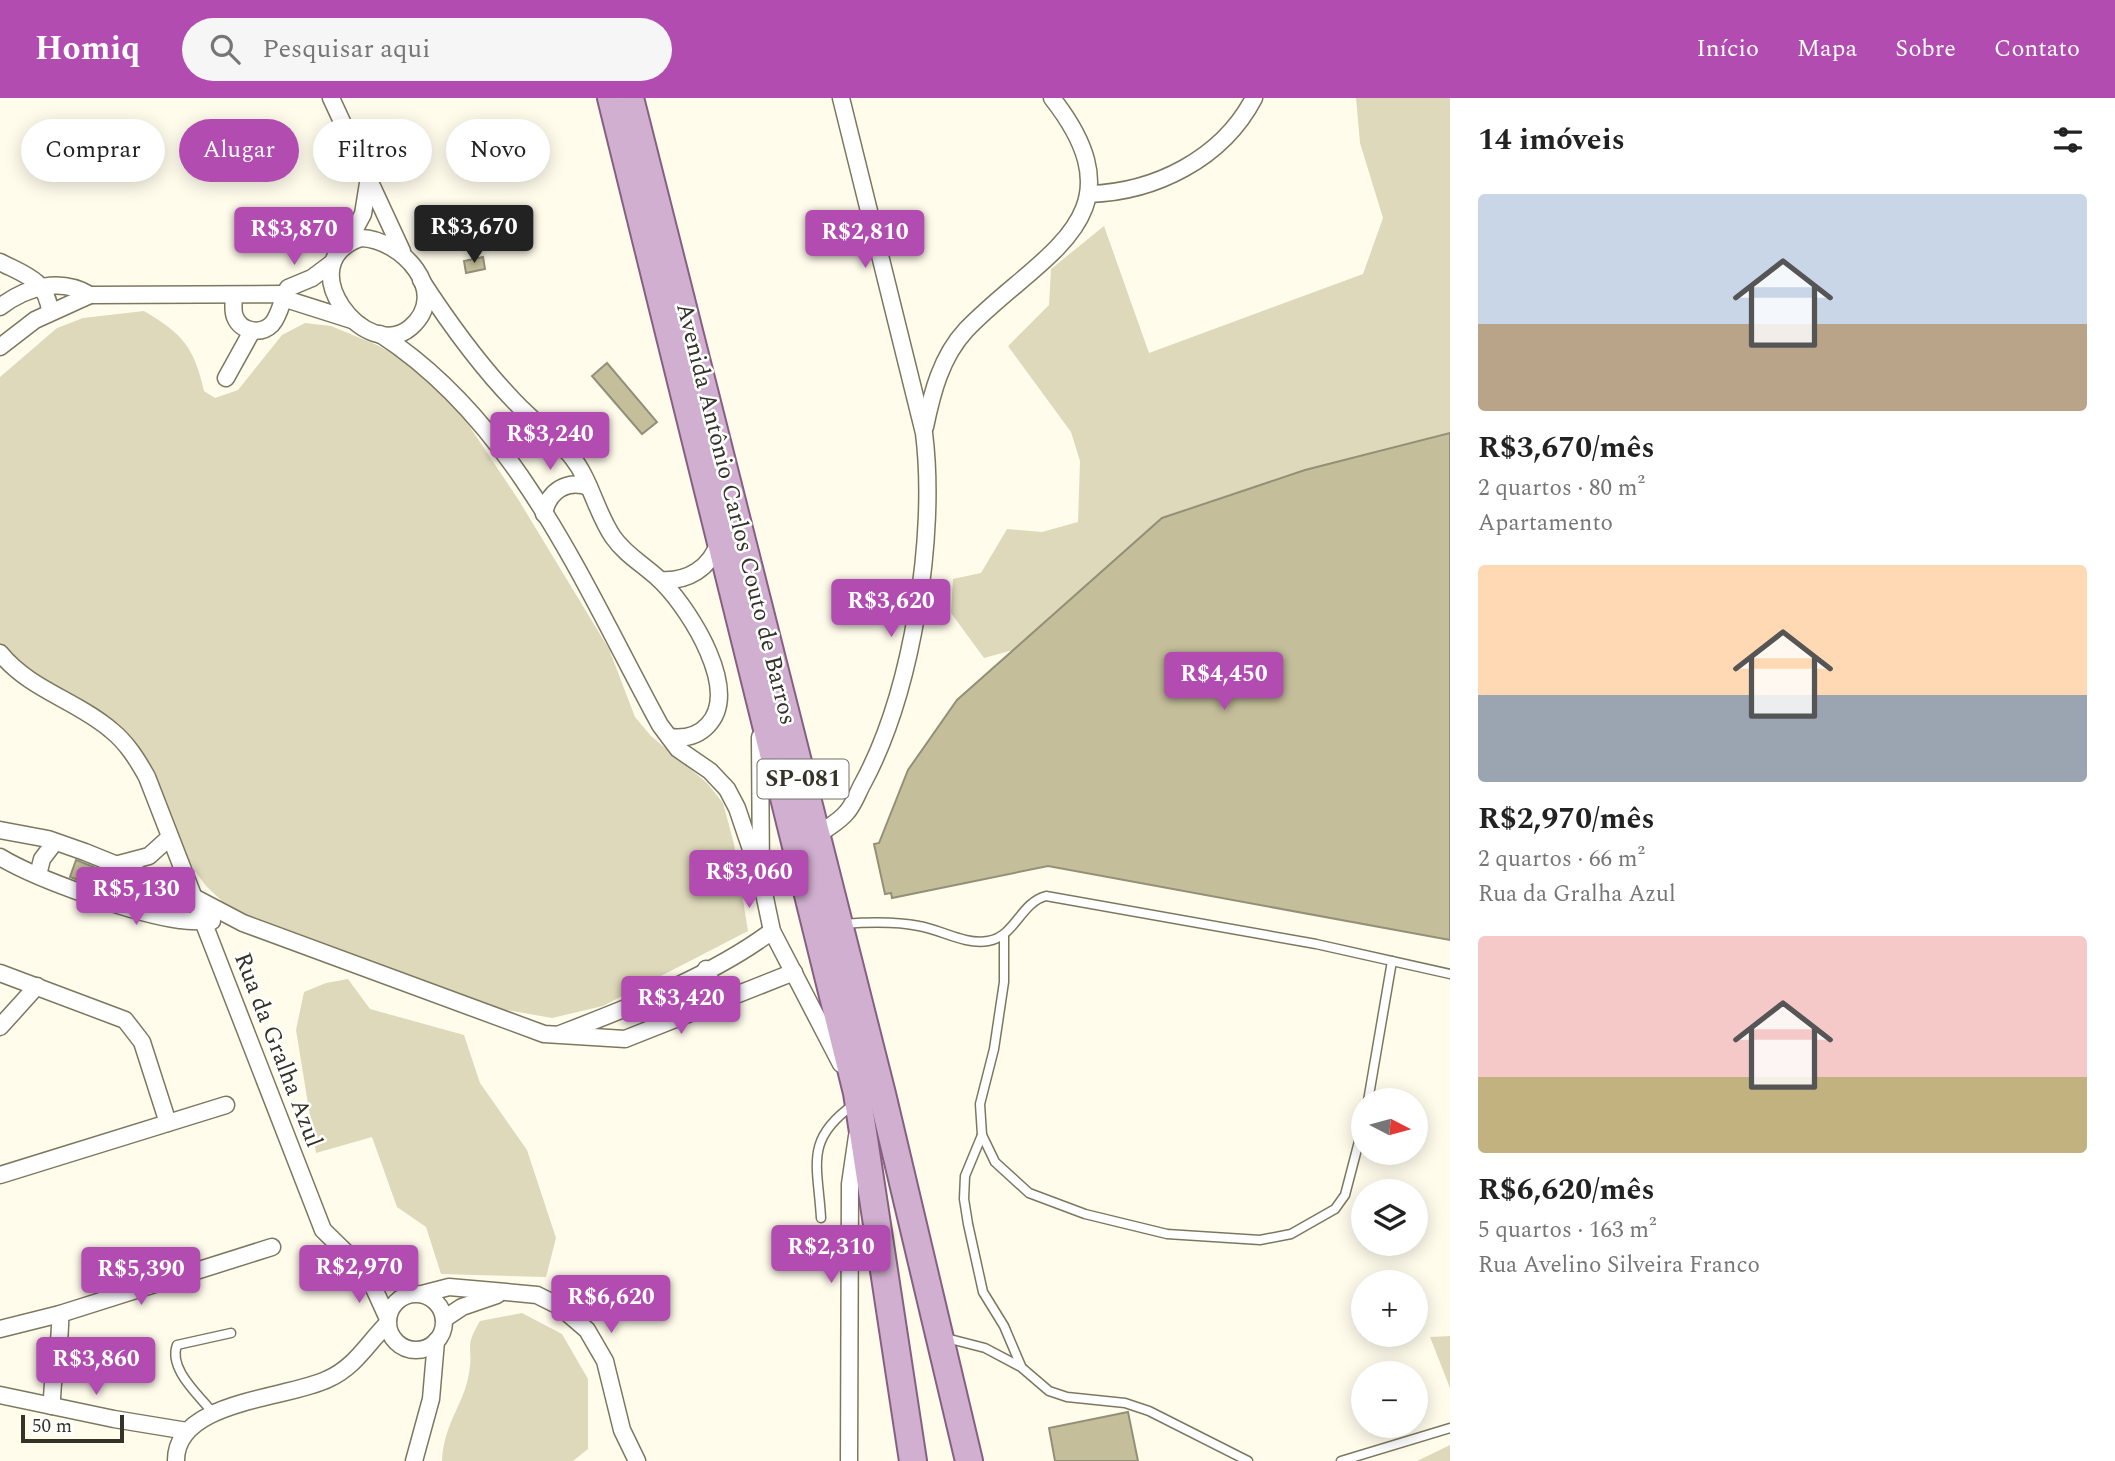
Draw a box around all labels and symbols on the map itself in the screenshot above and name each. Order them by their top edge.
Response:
pin: R$3,670 [409,206,539,265]
pin: R$3,870 [229,208,359,267]
pin: R$2,810 [800,211,930,270]
street label: Avenida Antônio Carlos Couto de Barros [666,299,806,729]
pin: R$3,240 [485,412,615,472]
pin: R$3,620 [826,580,956,639]
pin: R$4,450 [1159,652,1289,712]
road number: SP-081 [758,760,848,799]
pin: R$3,060 [684,850,814,910]
pin: R$5,130 [71,868,201,927]
street label: Rua da Gralha Azul [224,947,332,1153]
pin: R$3,420 [616,976,746,1036]
north arrow [1351,1088,1428,1166]
pin: R$2,310 [766,1226,896,1285]
pin: R$2,970 [294,1246,424,1305]
pin: R$5,390 [76,1248,206,1307]
pin: R$6,620 [546,1276,676,1335]
pin: R$3,860 [31,1338,161,1397]
scale bar [21,1412,124,1444]

